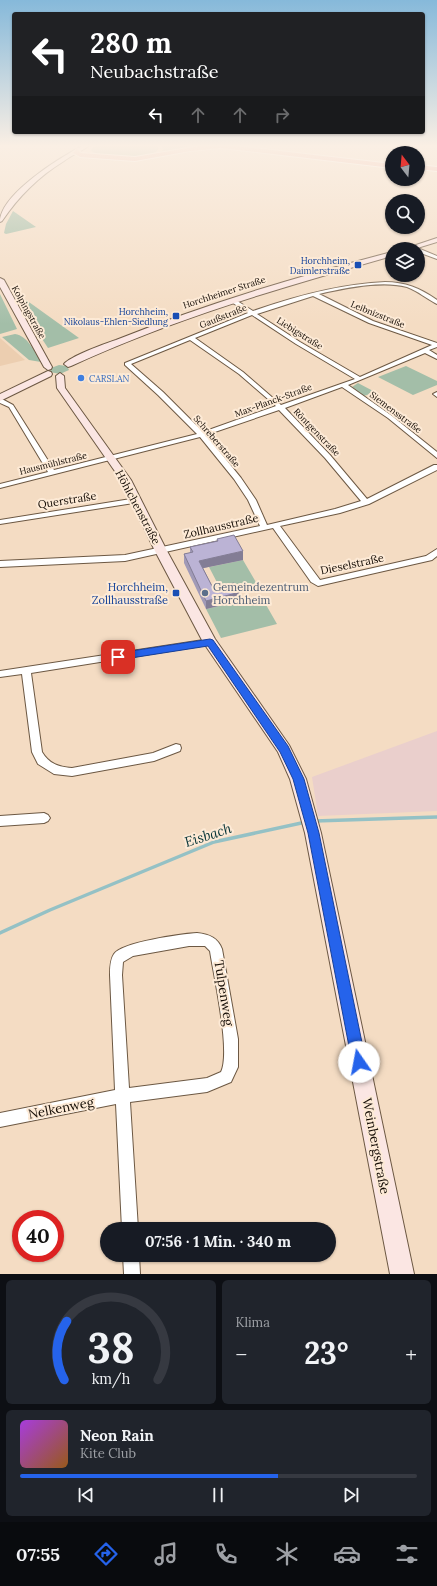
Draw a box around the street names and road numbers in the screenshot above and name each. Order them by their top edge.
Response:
street label: Horchheimer Straße [181,273,267,311]
street label: Kolpingstraße [10,283,48,341]
street label: Leibnizstraße [349,298,407,330]
street label: Gaußstraße [198,301,248,330]
street label: Liebigstraße [275,314,325,352]
street label: Max-Planck-Straße [233,381,313,419]
street label: Siemensstraße [368,389,424,435]
street label: Röntgenstraße [291,406,343,458]
street label: Schreberstraße [191,413,243,469]
street label: Hausmühlstraße [18,449,88,477]
street label: Höhlchenstraße [112,467,164,547]
street label: Querstraße [37,488,97,512]
street label: Zollhausstraße [182,511,260,541]
street label: Dieselstraße [319,550,385,578]
street label: Tulpenweg [210,959,238,1028]
street label: Nelkenweg [27,1093,96,1123]
street label: Weinbergstraße [358,1096,394,1196]

